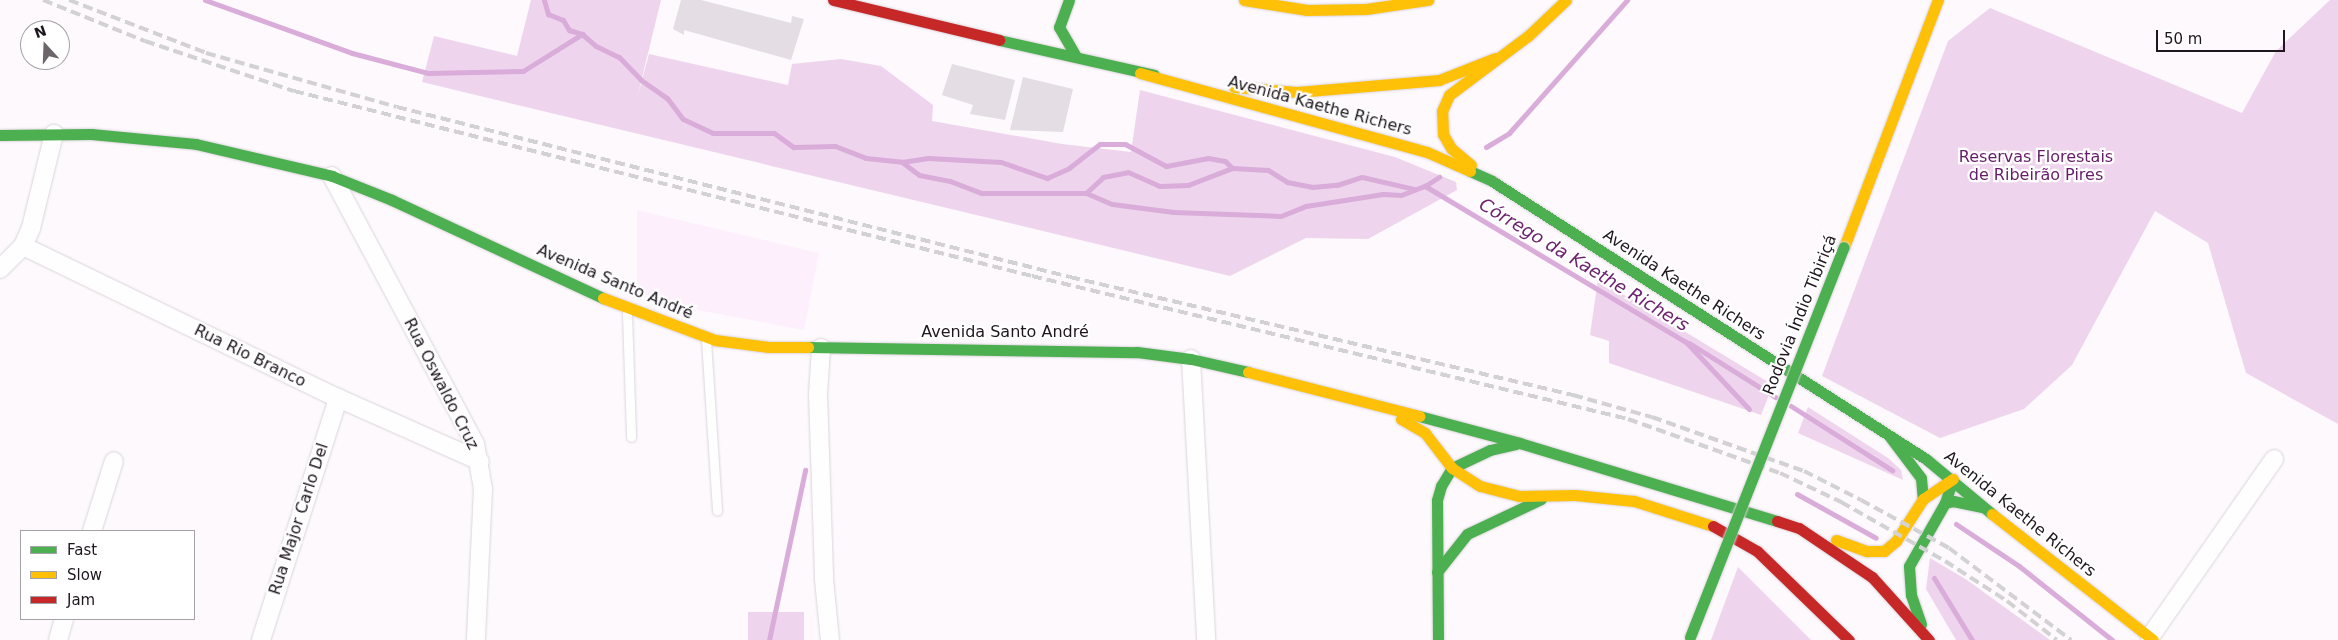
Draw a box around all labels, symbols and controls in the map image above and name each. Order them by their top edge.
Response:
north arrow [20,20,70,70]
scale bar [2158,20,2287,52]
text: N [32,22,48,41]
text: 50 m [2164,30,2202,48]
street label: Avenida Kaethe Richers [1226,72,1414,140]
park label: Reservas Florestais de Ribeirão Pires [1959,147,2113,185]
water label: Córrego da Kaethe Richers [1475,194,1693,336]
street label: Avenida Kaethe Richers [1599,225,1769,345]
street label: Rodovia Índio Tibiriçá [1759,232,1841,398]
street label: Avenida Santo André [534,240,696,324]
street label: Rua Oswaldo Cruz [400,315,482,453]
street label: Rua Rio Branco [191,321,309,391]
street label: Avenida Santo André [921,322,1089,342]
street label: Rua Major Carlo Del [265,441,333,597]
street label: Avenida Kaethe Richers [1940,447,2100,581]
legend [20,530,195,620]
text: Fast [67,541,97,559]
text: Slow [67,566,102,584]
text: Jam [67,591,95,609]

